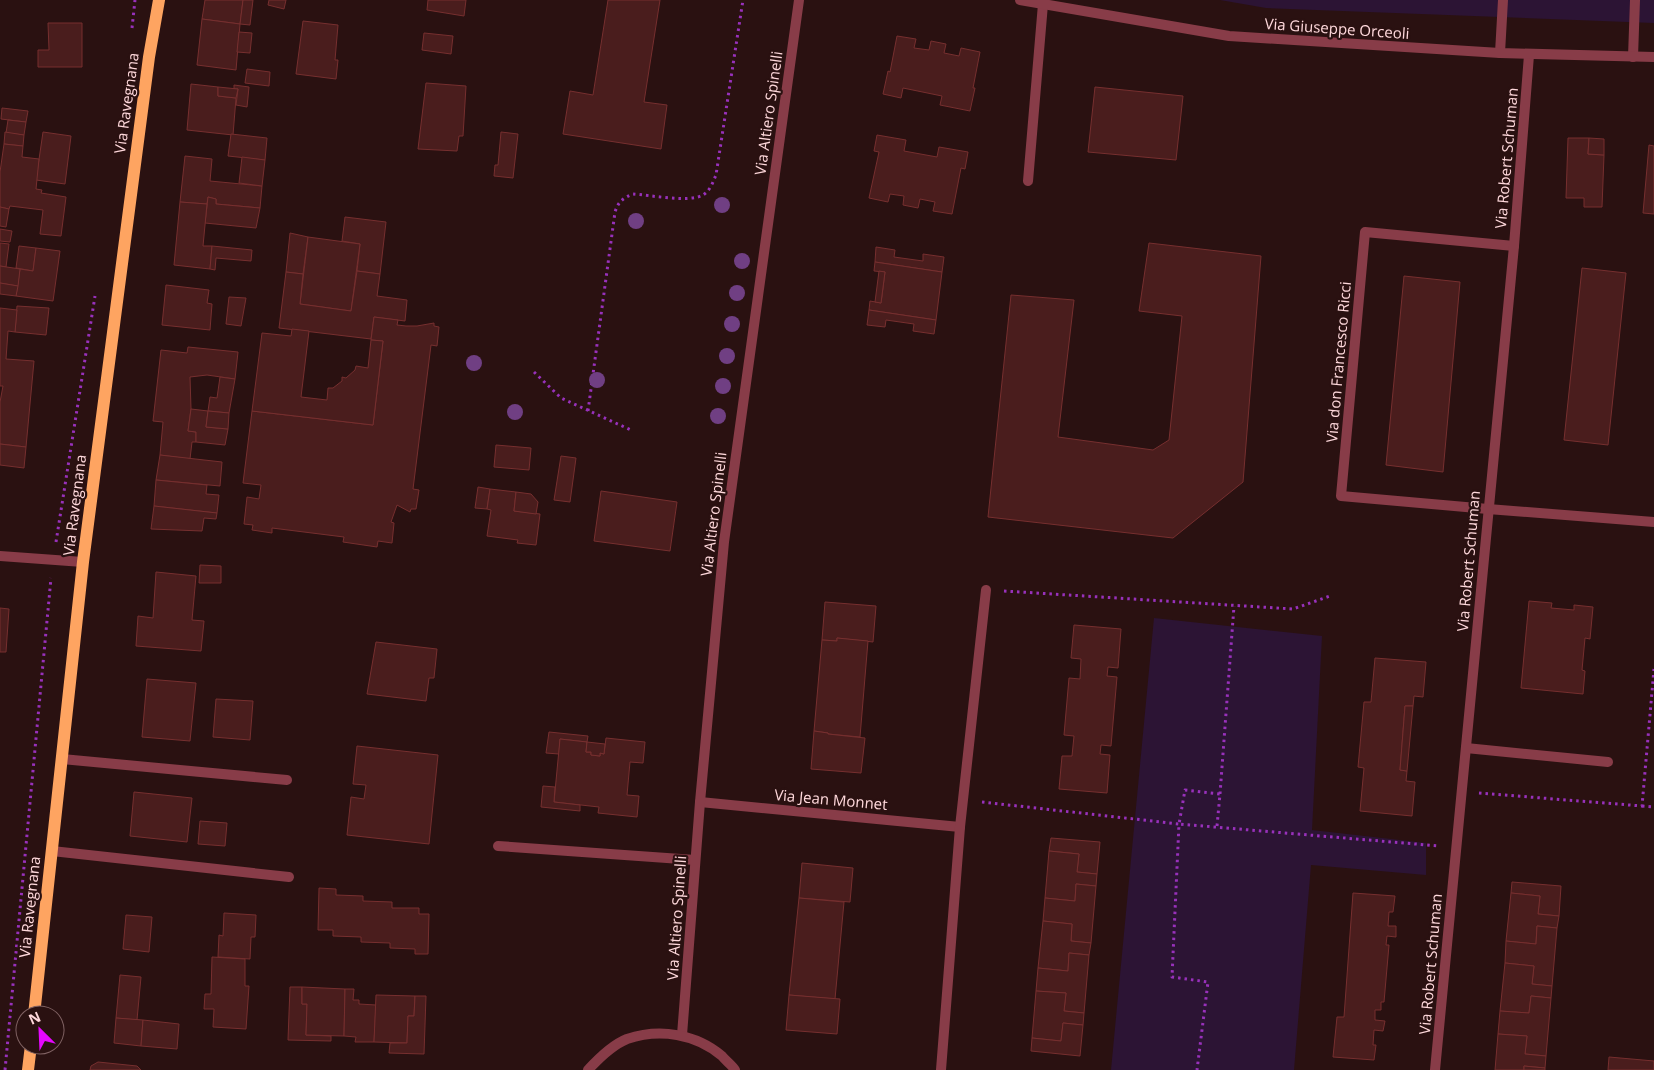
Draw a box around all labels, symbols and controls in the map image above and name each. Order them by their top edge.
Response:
street label: Via Giuseppe Orceoli [1264,13,1410,43]
street label: Via Altiero Spinelli [749,50,787,176]
street label: Via Ravegnana [109,51,143,155]
street label: Via Robert Schuman [1490,87,1522,229]
street label: Via don Francesco Ricci [1321,281,1355,443]
street label: Via Altiero Spinelli [695,451,731,577]
street label: Via Ravegnana [58,453,90,557]
street label: Via Robert Schuman [1452,490,1484,632]
street label: Via Jean Monnet [774,784,888,814]
street label: Via Ravegnana [14,855,44,959]
street label: Via Altiero Spinelli [662,855,690,981]
street label: Via Robert Schuman [1414,893,1446,1035]
north arrow [15,1005,65,1055]
text: N [25,1007,44,1029]

